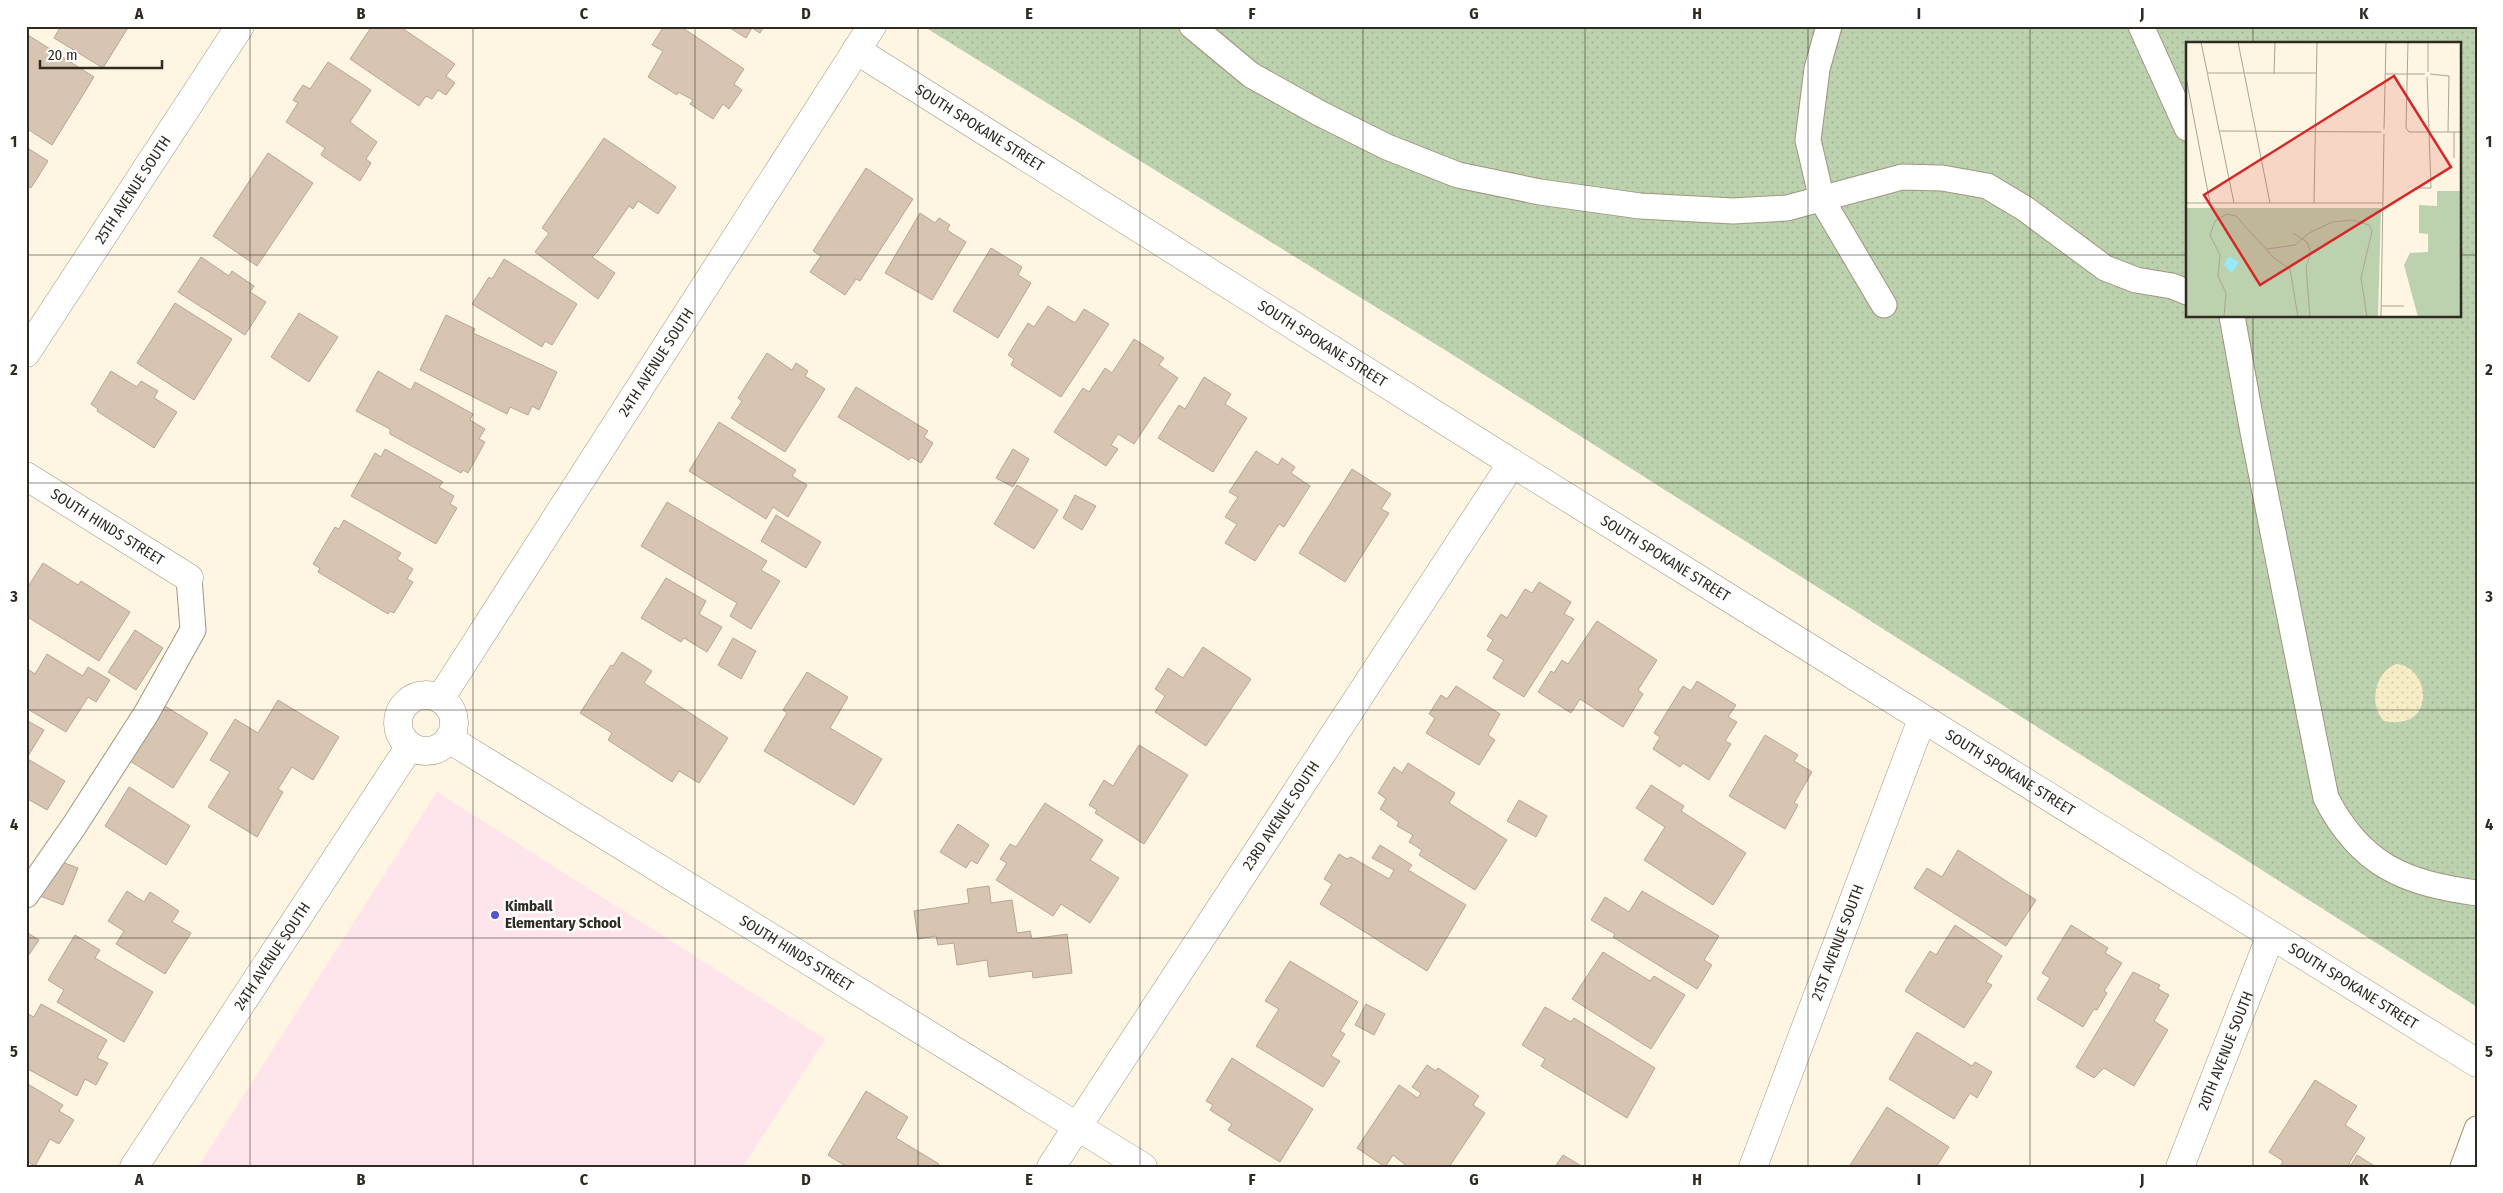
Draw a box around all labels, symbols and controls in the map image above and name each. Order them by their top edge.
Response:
text: A [134,4,144,23]
text: B [357,4,366,23]
text: C [580,4,589,23]
text: D [801,4,811,23]
text: E [1025,4,1033,23]
text: F [1248,4,1256,23]
text: G [1469,4,1479,23]
text: H [1692,4,1702,23]
text: I [1917,4,1921,23]
text: J [2139,4,2144,23]
text: K [2359,4,2369,23]
scale bar [40,38,162,70]
inset map [2186,42,2460,318]
text: 20 m [48,46,78,64]
street label: SOUTH SPOKANE STREET [912,81,1047,175]
text: 1 [11,132,17,151]
text: 1 [2486,132,2492,151]
street label: 25TH AVENUE SOUTH [91,133,175,247]
street label: SOUTH SPOKANE STREET [1255,296,1390,391]
street label: 24TH AVENUE SOUTH [615,305,697,420]
text: 2 [9,360,18,379]
text: 2 [2484,360,2493,379]
street label: SOUTH HINDS STREET [47,485,167,569]
street label: SOUTH SPOKANE STREET [1597,511,1733,605]
text: 3 [9,587,18,606]
text: 3 [2484,587,2493,606]
street label: SOUTH SPOKANE STREET [1942,726,2078,820]
street label: 23RD AVENUE SOUTH [1239,758,1323,873]
text: 4 [10,815,18,834]
text: 4 [2485,815,2493,834]
street label: 21ST AVENUE SOUTH [1808,882,1868,1003]
place label: Kimball Elementary School [505,897,622,932]
street label: 24TH AVENUE SOUTH [230,899,314,1013]
marker: Kimball Elementary School [489,909,501,921]
street label: SOUTH HINDS STREET [736,911,857,995]
street label: SOUTH SPOKANE STREET [2285,939,2421,1033]
street label: 20TH AVENUE SOUTH [2194,989,2257,1113]
text: 5 [10,1042,18,1061]
text: 5 [2485,1042,2493,1061]
text: A [134,1170,144,1189]
text: B [357,1170,366,1189]
text: C [580,1170,589,1189]
text: D [801,1170,811,1189]
text: E [1025,1170,1033,1189]
text: F [1248,1170,1256,1189]
text: G [1469,1170,1479,1189]
text: H [1692,1170,1702,1189]
text: I [1917,1170,1921,1189]
text: J [2139,1170,2144,1189]
text: K [2359,1170,2369,1189]

